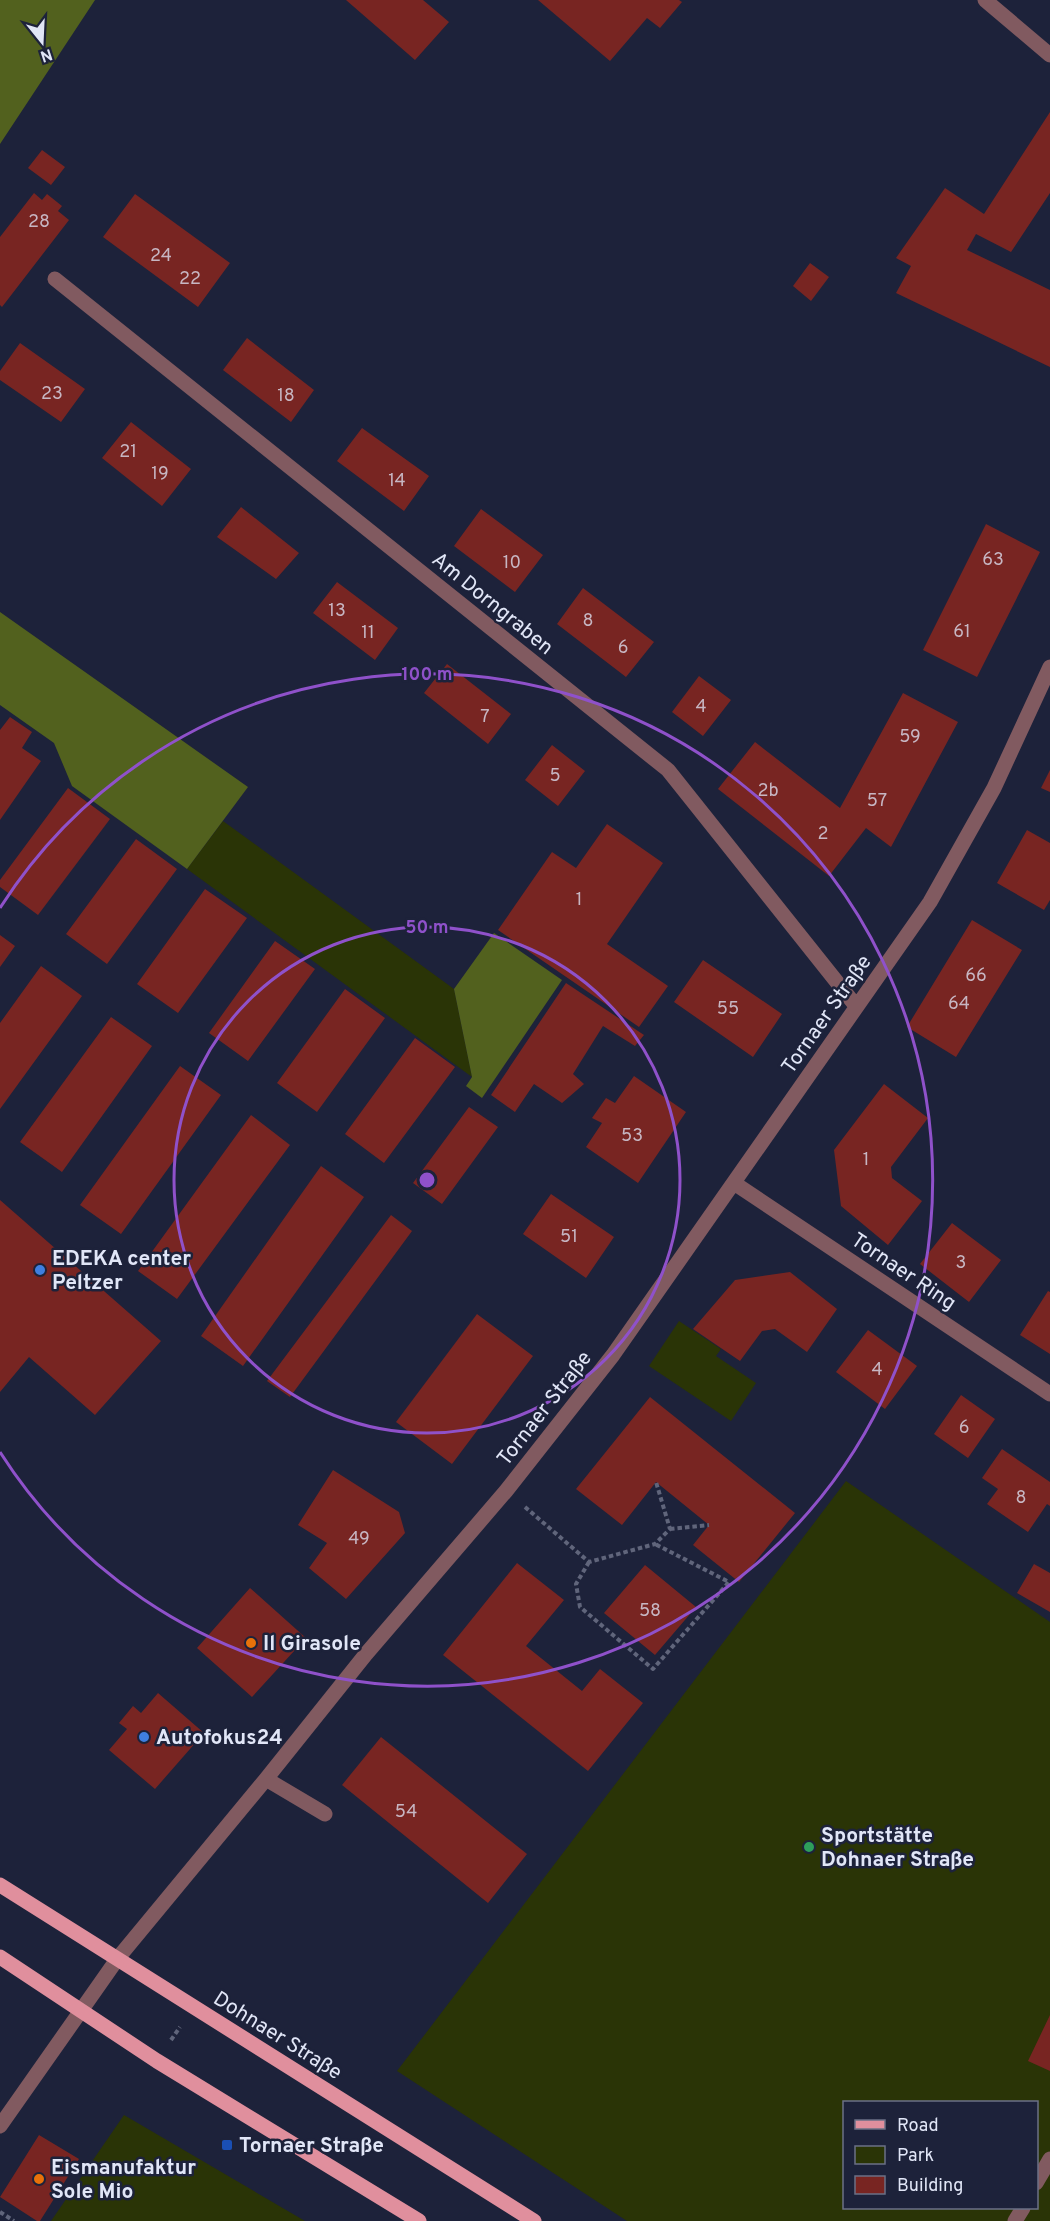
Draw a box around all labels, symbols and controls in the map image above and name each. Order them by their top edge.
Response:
north arrow [12,12,72,72]
text: N [37,43,55,66]
house number: 28 [28,211,50,234]
house number: 24 [150,245,172,268]
house number: 22 [179,268,201,291]
house number: 23 [41,383,63,406]
house number: 18 [277,385,295,408]
house number: 21 [119,441,137,464]
house number: 19 [151,463,169,486]
house number: 14 [388,470,406,493]
street label: Am Dorngraben [426,547,559,662]
house number: 63 [982,549,1004,572]
house number: 10 [503,552,521,575]
house number: 13 [328,600,346,623]
house number: 8 [583,610,594,633]
house number: 61 [953,621,971,644]
house number: 11 [361,622,375,645]
house number: 6 [618,637,628,660]
text: 100 m [401,664,453,687]
house number: 4 [695,696,707,719]
house number: 7 [480,706,490,729]
house number: 59 [899,726,921,749]
house number: 5 [549,765,561,788]
house number: 2b [757,780,779,803]
house number: 57 [867,790,887,813]
house number: 2 [817,823,829,846]
house number: 1 [576,889,582,912]
text: 50 m [405,917,449,940]
street label: Tornaer Straße [776,950,878,1080]
house number: 66 [965,965,987,988]
house number: 64 [948,993,970,1016]
house number: 55 [717,998,739,1021]
house number: 53 [621,1125,643,1148]
house number: 1 [863,1149,869,1172]
centre of rings [417,1170,437,1190]
house number: 51 [560,1226,578,1249]
street label: Tornaer Ring [845,1227,961,1317]
place label: EDEKA center Peltzer [52,1246,191,1297]
house number: 3 [956,1252,966,1275]
marker: EDEKA center Peltzer [33,1263,47,1277]
street label: Tornaer Straße [492,1346,599,1472]
house number: 4 [871,1359,883,1382]
house number: 6 [959,1417,969,1440]
house number: 8 [1016,1487,1027,1510]
house number: 49 [348,1528,370,1551]
house number: 58 [639,1600,661,1623]
place label: Il Girasole [263,1631,361,1658]
marker: Il Girasole [244,1636,258,1650]
place label: Autofokus24 [156,1725,283,1752]
marker: Autofokus24 [137,1730,151,1744]
house number: 54 [395,1801,417,1824]
place label: Sportstätte Dohnaer Straße [821,1823,974,1874]
marker: Sportstätte Dohnaer Straße [802,1840,816,1854]
street label: Dohnaer Straße [208,1986,347,2087]
legend [843,2101,1038,2209]
text: Road [897,2115,939,2138]
place label: Tornaer Straße [239,2133,384,2160]
marker: Tornaer Straße [220,2138,234,2152]
text: Park [897,2145,934,2168]
place label: Eismanufaktur Sole Mio [51,2155,196,2206]
marker: Eismanufaktur Sole Mio [32,2172,46,2186]
text: Building [897,2175,963,2198]

